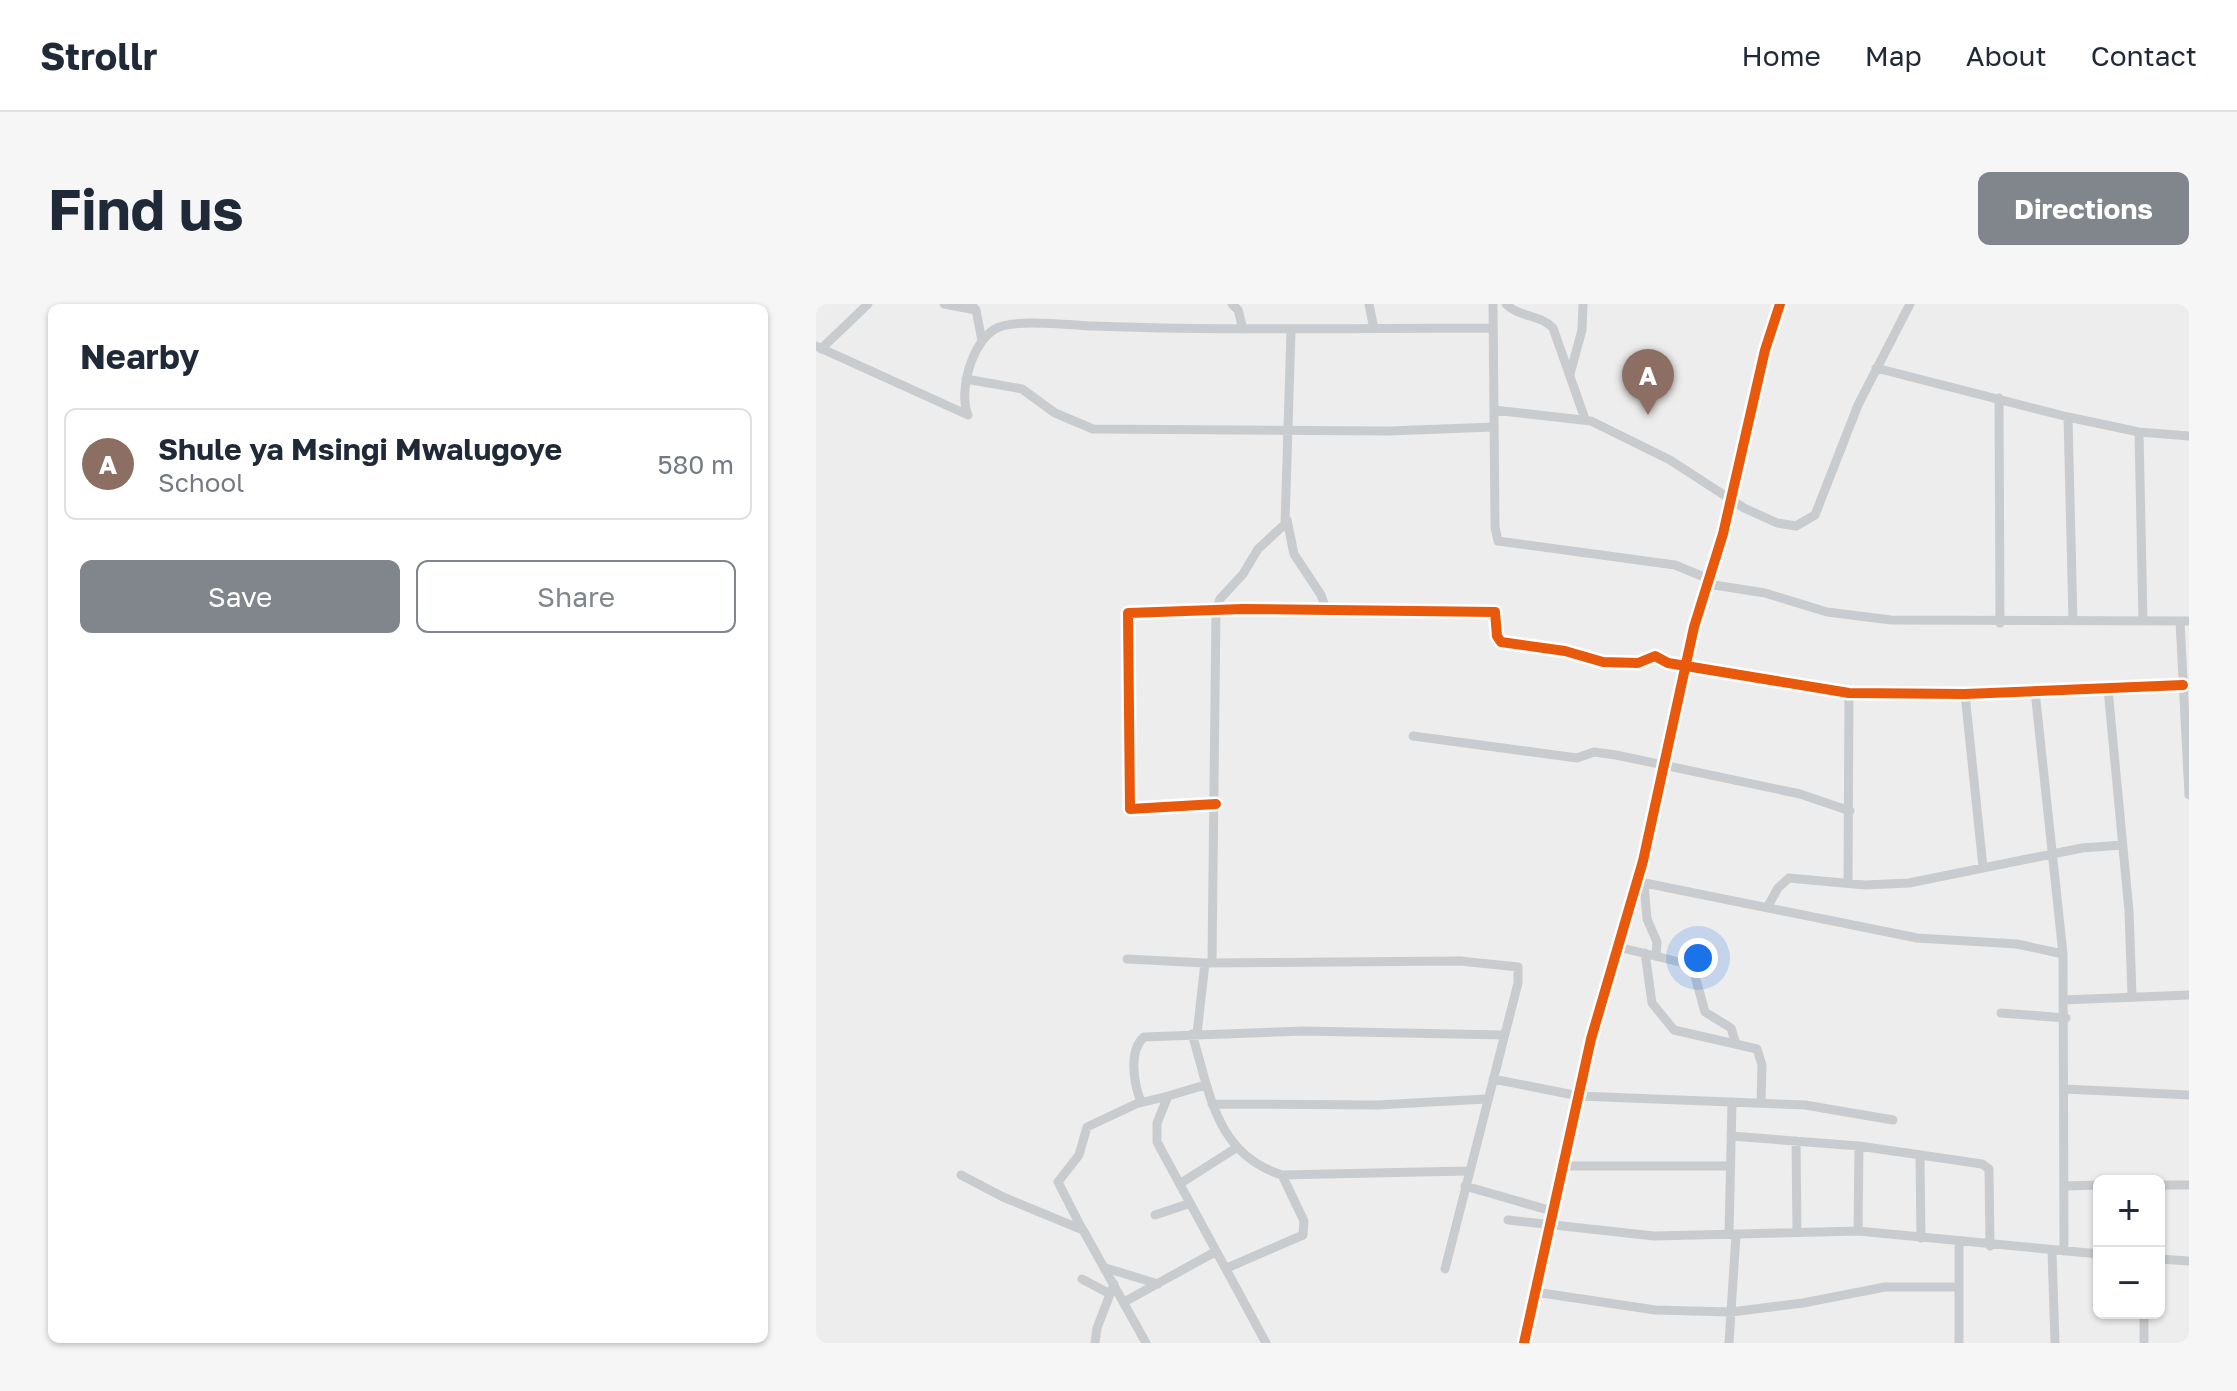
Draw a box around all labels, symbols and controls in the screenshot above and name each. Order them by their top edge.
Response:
text: Strollr [40,33,158,78]
text: Home [1742,39,1821,72]
text: Map [1865,39,1922,72]
text: About [1966,39,2047,72]
text: Contact [2091,39,2197,72]
button: Directions [1978,172,2189,245]
text: Find us [48,175,244,242]
text: Nearby [80,336,200,376]
pin: A [1622,349,1674,415]
text: Shule ya Msingi Mwalugoye [158,431,562,467]
text: A [99,449,117,480]
text: 580 m [657,449,734,480]
text: School [158,467,244,498]
button: Save [80,560,400,633]
button: Share [416,560,736,633]
your location [1678,938,1718,978]
map controls [2093,1175,2165,1319]
button: + [2093,1175,2165,1247]
button: − [2093,1247,2165,1319]

